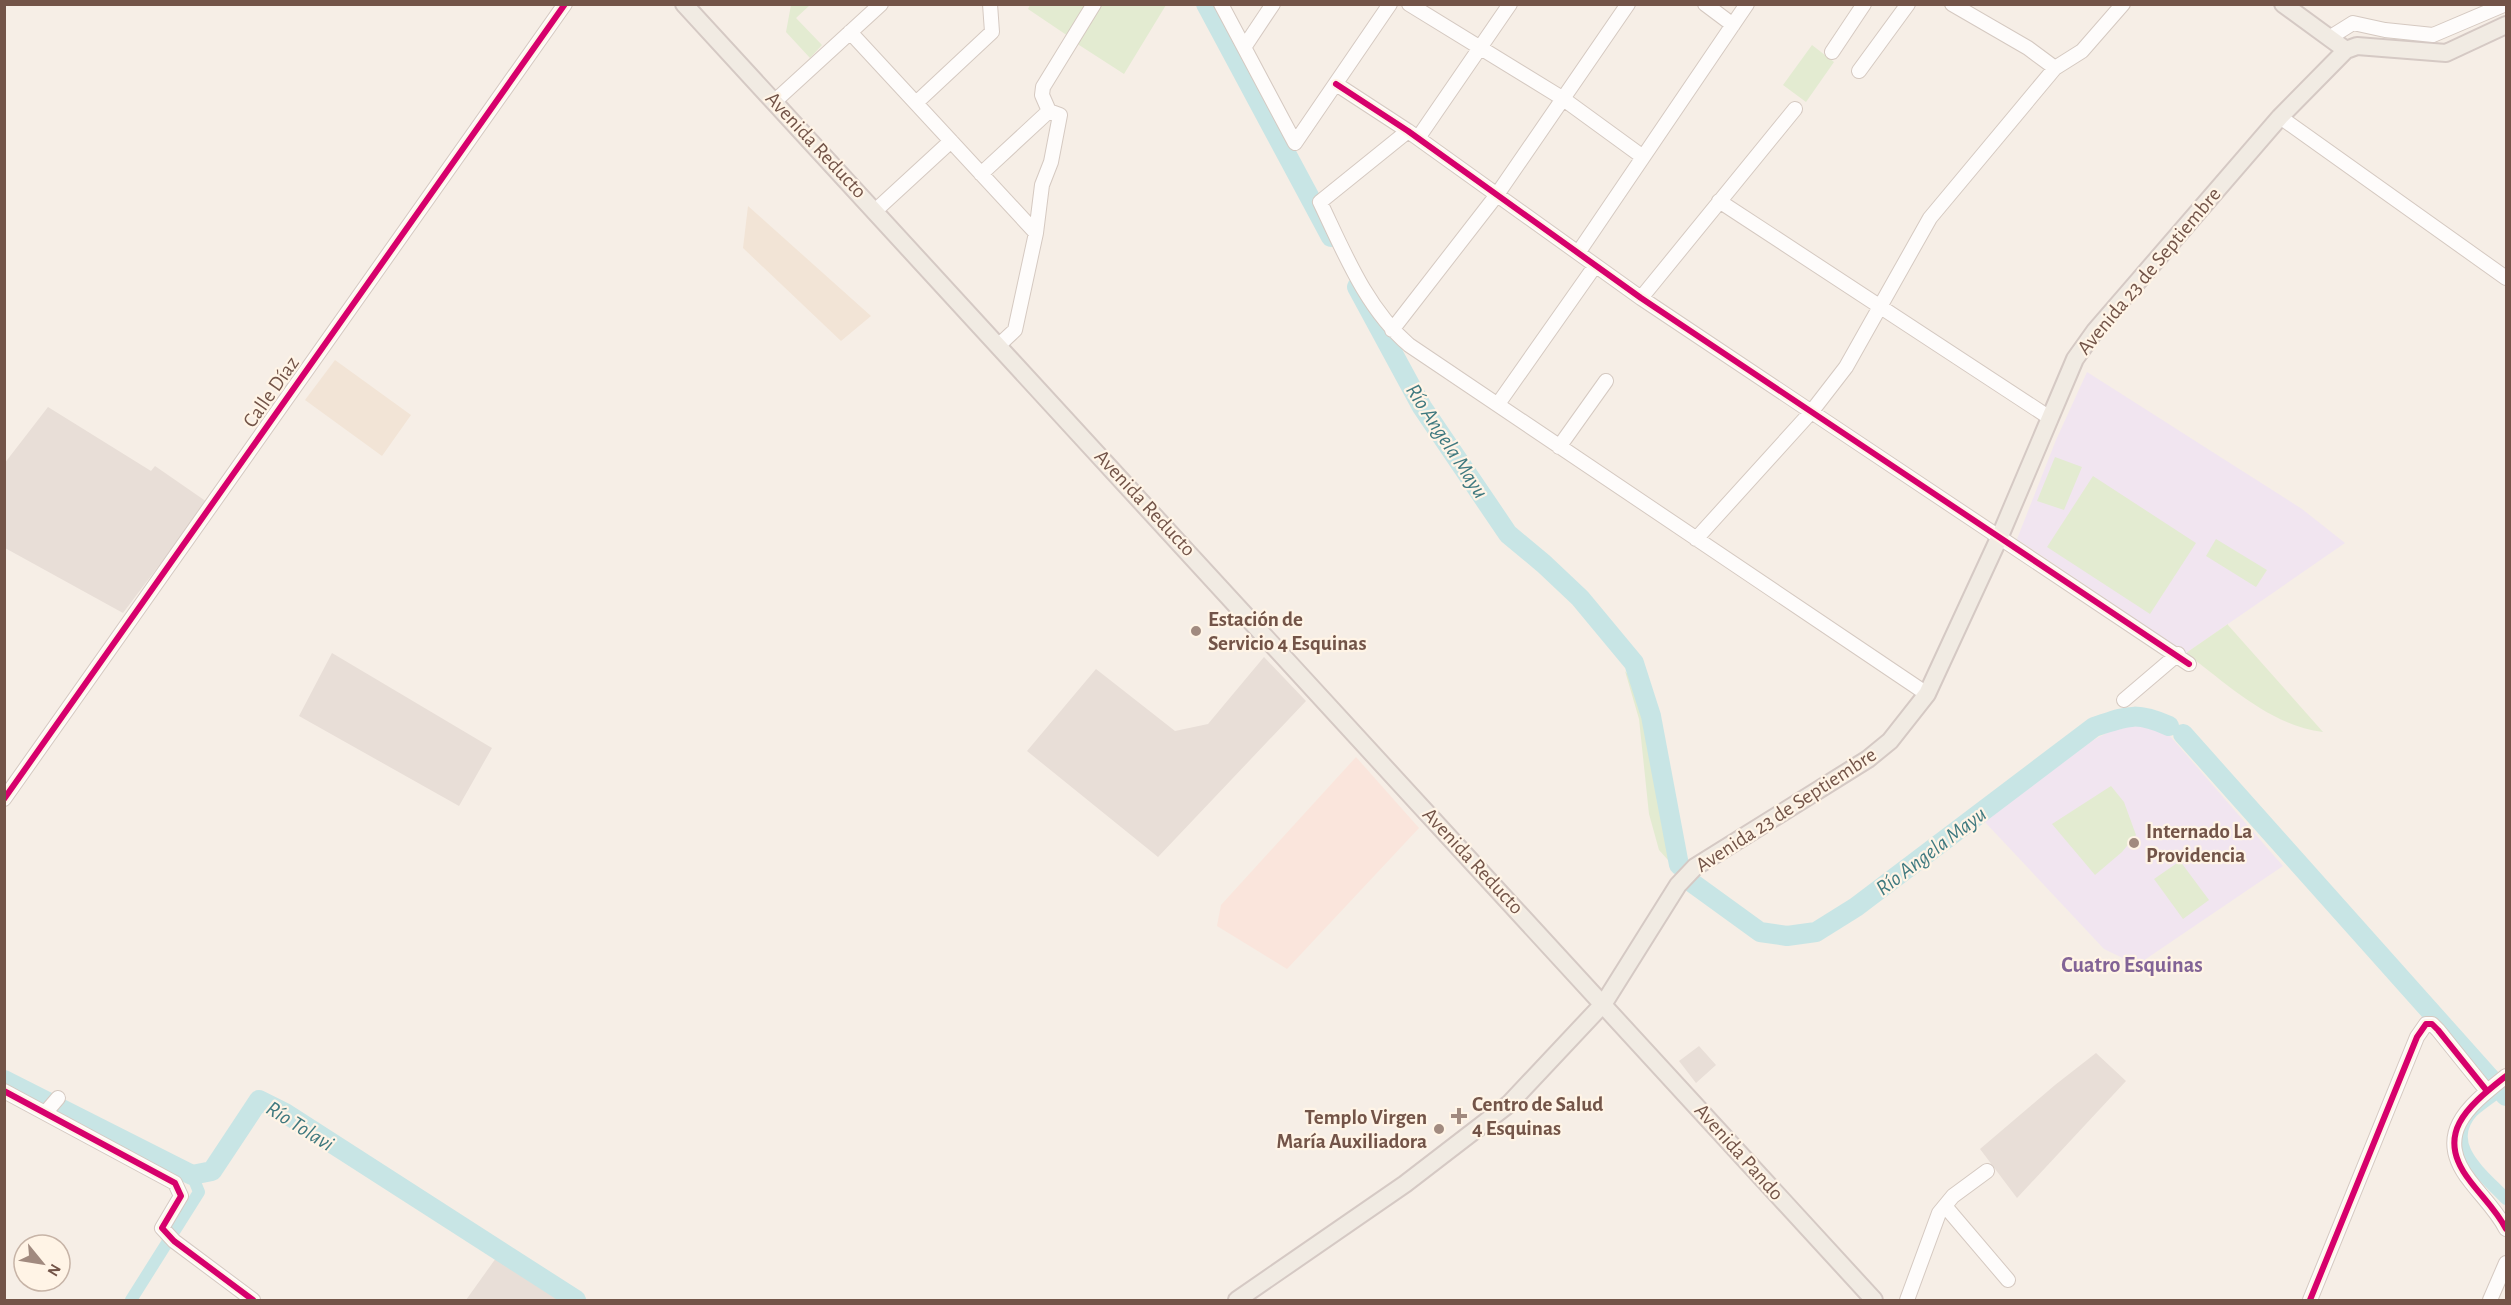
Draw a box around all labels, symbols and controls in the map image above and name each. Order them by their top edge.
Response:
street label: Avenida Reducto [762,88,870,202]
street label: Avenida 23 de Septiembre [2073,183,2225,359]
street label: Calle Díaz [239,353,303,431]
water label: Río Angela Mayu [1402,380,1492,502]
street label: Avenida Reducto [1091,446,1199,560]
place label: Estación de Servicio 4 Esquinas [1208,609,1367,654]
marker: Estación de Servicio 4 Esquinas [1189,624,1203,638]
street label: Avenida 23 de Septiembre [1692,744,1880,876]
water label: Río Angela Mayu [1872,802,1990,900]
street label: Avenida Reducto [1419,804,1527,918]
place label: Internado La Providencia [2146,821,2252,866]
marker: Internado La Providencia [2127,836,2141,850]
district label: Cuatro Esquinas [2061,954,2203,976]
place label: Centro de Salud 4 Esquinas [1472,1094,1603,1139]
water label: Río Tolavi [262,1097,338,1155]
street label: Avenida Pando [1690,1100,1788,1204]
place label: Templo Virgen María Auxiliadora [1277,1107,1427,1152]
marker: Centro de Salud 4 Esquinas [1450,1107,1468,1125]
marker: Templo Virgen María Auxiliadora [1432,1122,1446,1136]
north arrow [12,1233,72,1293]
text: N [44,1261,64,1279]

